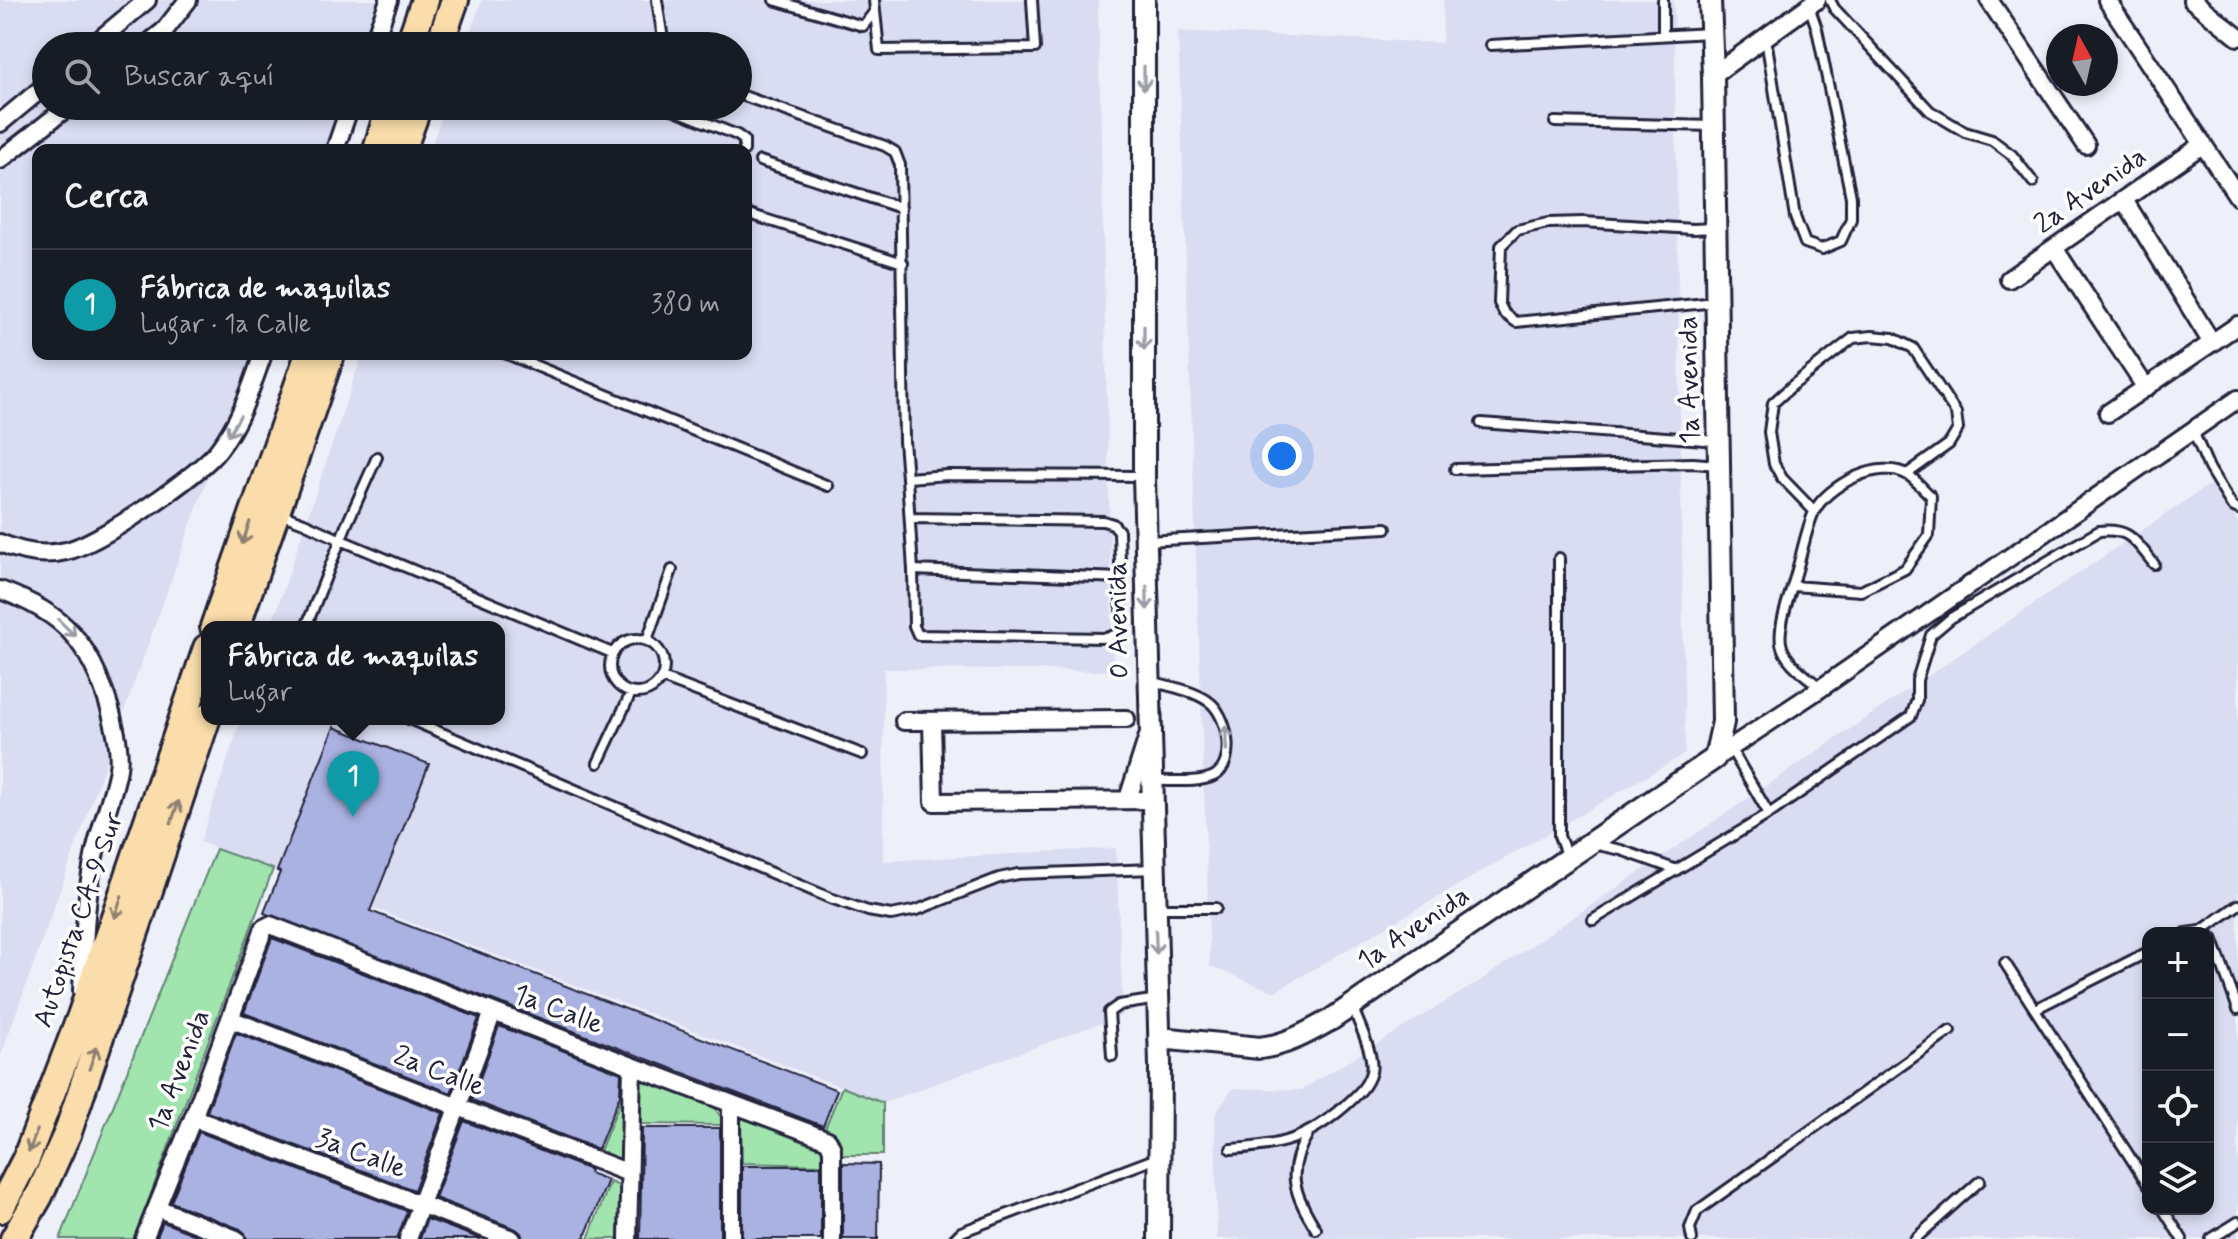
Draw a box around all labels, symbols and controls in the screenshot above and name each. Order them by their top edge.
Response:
north arrow [2046,24,2118,96]
search box [32,32,752,120]
icon: search [60,54,104,98]
text: Buscar aquí [124,57,275,96]
one-way arrow [1136,64,1152,91]
street label: 2a Avenida [2027,139,2155,243]
text: Cerca [64,174,149,219]
text: Fábrica de maquilas [140,269,390,308]
text: 1 [84,288,96,322]
text: 380 m [651,288,720,322]
text: Lugar · 1a Calle [140,308,311,342]
street label: 1a Avenida [1670,316,1710,444]
one-way arrow [1136,324,1152,351]
one-way arrow [226,414,242,437]
your location [1262,436,1302,476]
one-way arrow [238,520,253,545]
street label: 0 Avenida [1099,561,1139,679]
one-way arrow [1139,584,1154,611]
one-way arrow [57,618,76,637]
popup [201,621,505,725]
text: Fábrica de maquilas [228,637,478,676]
text: Lugar [228,676,292,710]
one-way arrow [1218,725,1233,751]
pin: 1 [327,751,379,817]
one-way arrow [169,799,184,824]
street label: Autopista CA-9 Sur [25,807,133,1032]
street label: 1a Avenida [1351,878,1477,980]
one-way arrow [110,894,125,919]
map controls [2142,927,2214,1215]
button: + [2142,927,2214,999]
one-way arrow [1149,928,1164,955]
street label: 1a Calle [508,976,608,1044]
button: − [2142,999,2214,1071]
street label: 1a Avenida [140,1005,220,1137]
street label: 2a Calle [388,1038,490,1106]
one-way arrow [86,1046,101,1071]
button: locate [2142,1071,2214,1143]
street label: 3a Calle [311,1120,411,1188]
one-way arrow [25,1128,39,1153]
button: layers [2142,1143,2214,1215]

